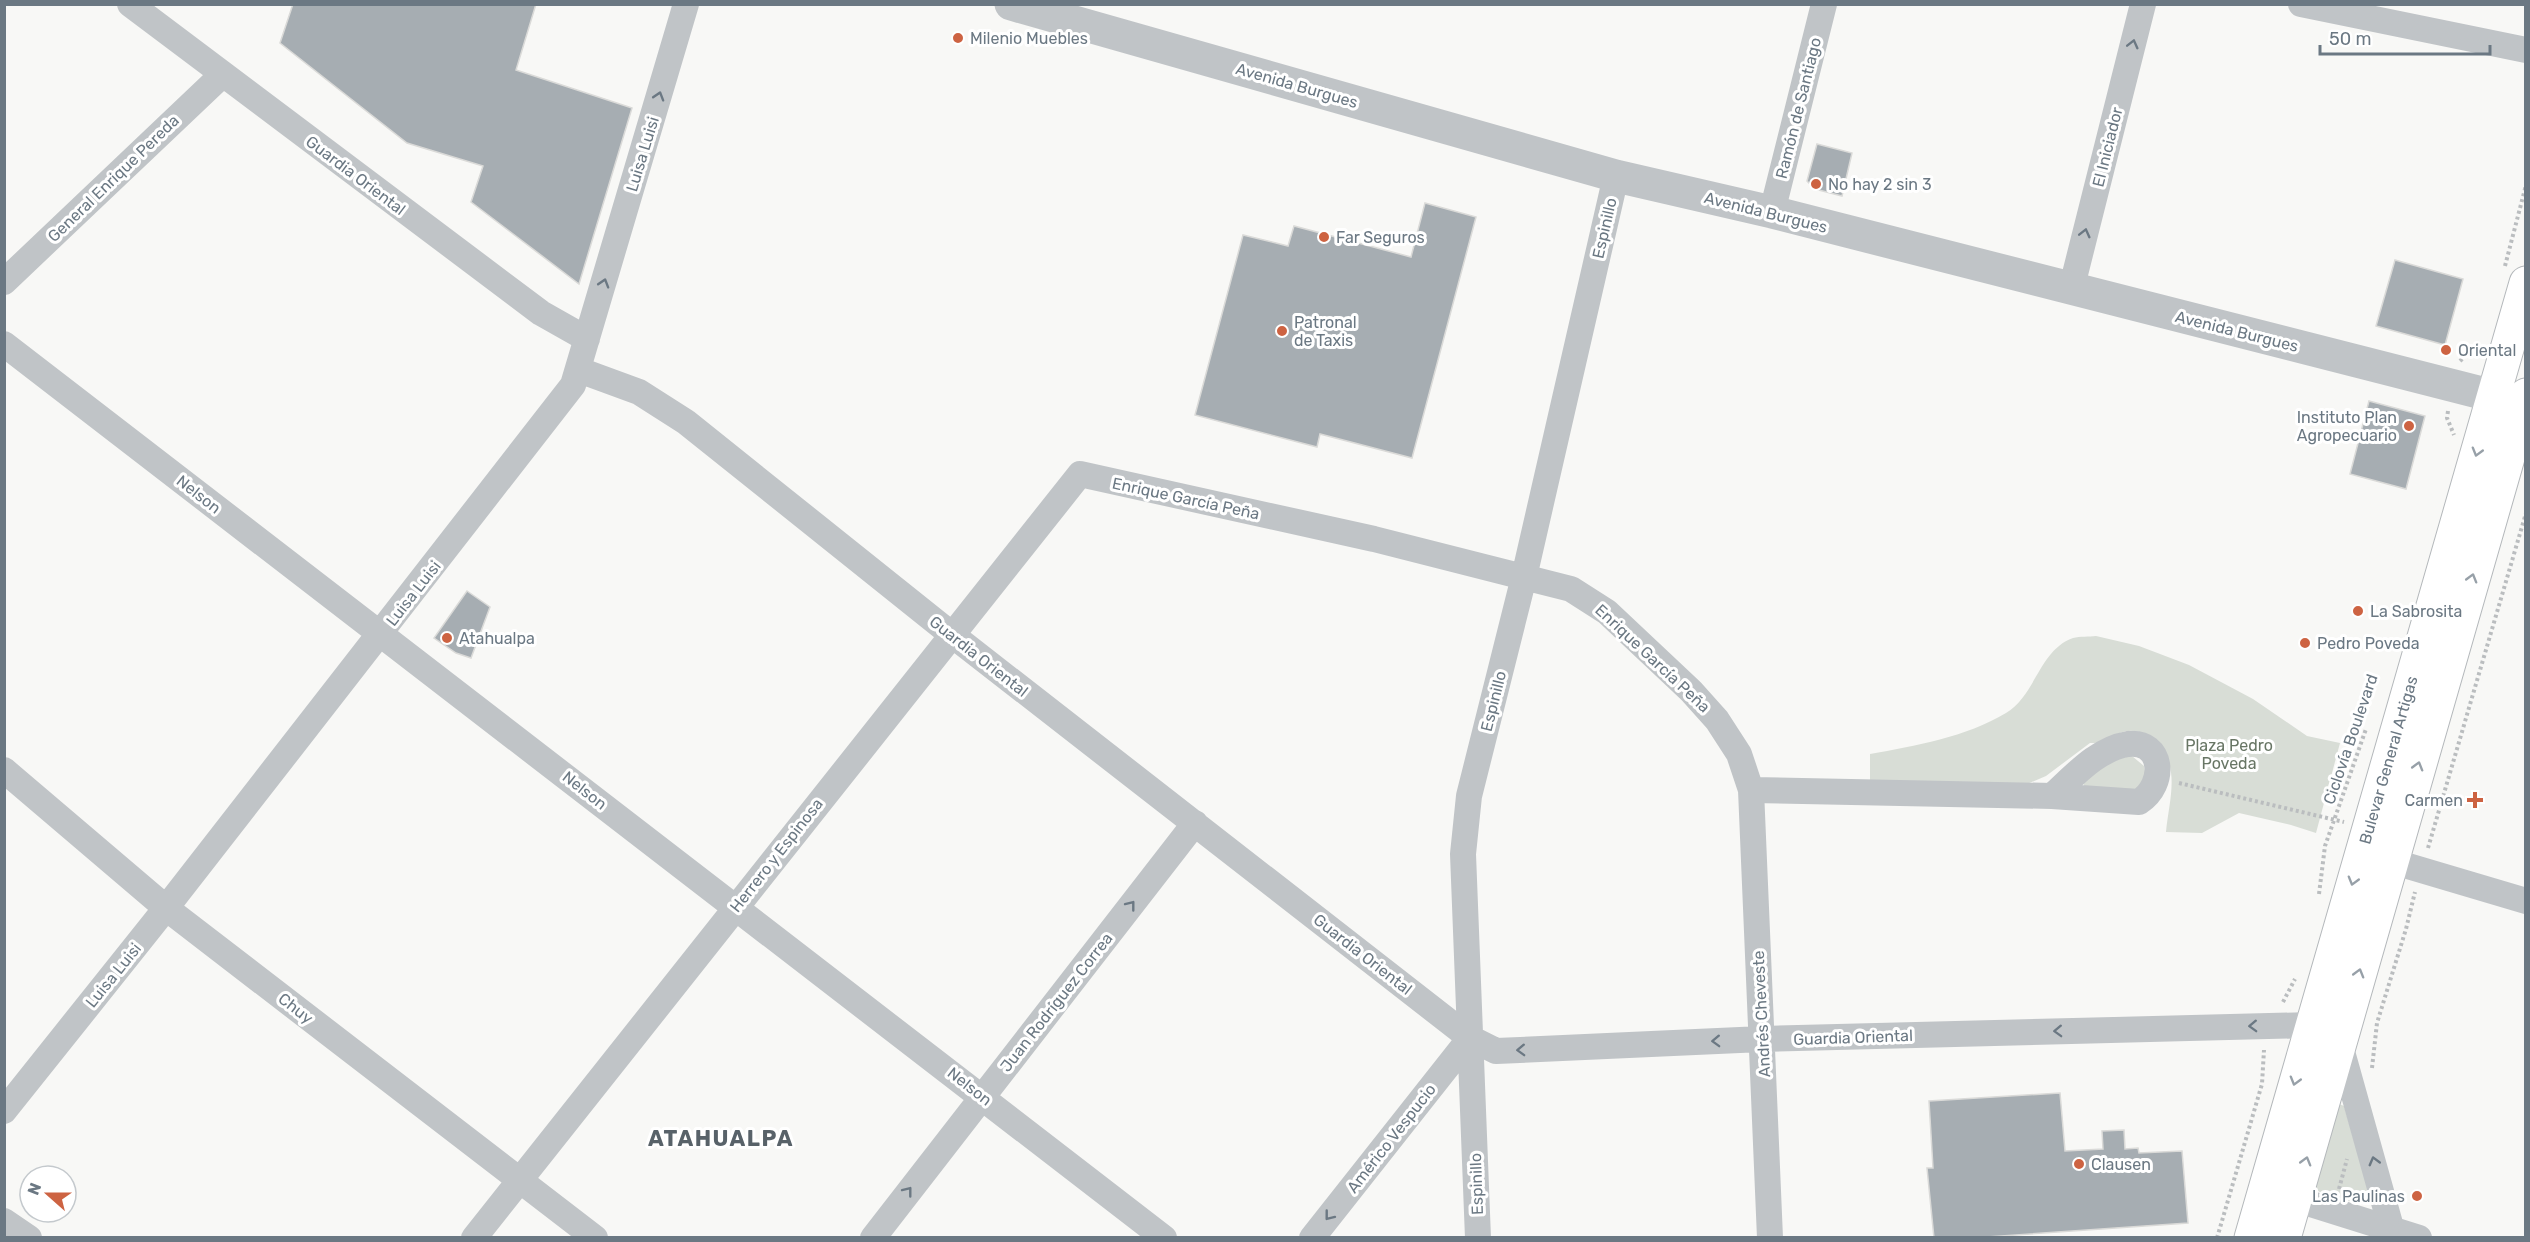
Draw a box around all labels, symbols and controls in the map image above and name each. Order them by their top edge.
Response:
scale bar [2320,18,2490,56]
text: 50 m [2329,28,2372,50]
place label: Milenio Muebles [970,29,1088,48]
marker: Milenio Muebles [951,31,965,45]
street label: Ramón de Santiago [1772,36,1825,181]
one-way arrow [2126,39,2138,50]
street label: Avenida Burgues [1234,59,1360,112]
one-way arrow [652,91,664,102]
street label: El Iniciador [2088,105,2127,189]
street label: General Enrique Pereda [44,111,183,246]
street label: Luisa Luisi [622,114,663,194]
street label: Guardia Oriental [302,132,409,219]
place label: No hay 2 sin 3 [1828,175,1932,194]
marker: No hay 2 sin 3 [1809,177,1823,191]
street label: Avenida Burgues [1702,188,1829,237]
street label: Espinillo [1588,196,1621,260]
place label: Far Seguros [1336,228,1425,247]
one-way arrow [2078,228,2091,238]
marker: Far Seguros [1317,230,1331,244]
one-way arrow [597,278,609,289]
street label: Avenida Burgues [2173,307,2300,356]
place label: Patronal de Taxis [1294,313,1357,350]
marker: Patronal de Taxis [1275,324,1289,338]
place label: Oriental [2458,341,2516,360]
marker: Oriental [2439,343,2453,357]
place label: Instituto Plan Agropecuario [2297,408,2397,445]
marker: Instituto Plan Agropecuario [2402,419,2416,433]
one-way arrow [2472,447,2485,457]
street label: Nelson [173,471,225,518]
street label: Enrique García Peña [1110,474,1261,523]
street label: Luisa Luisi [382,557,445,630]
one-way arrow [2465,573,2477,584]
street label: Enrique García Peña [1591,600,1714,717]
place label: La Sabrosita [2370,602,2462,621]
marker: La Sabrosita [2351,604,2365,618]
street label: Guardia Oriental [926,612,1032,701]
place label: Atahualpa [459,629,535,648]
marker: Atahualpa [440,631,454,645]
place label: Pedro Poveda [2317,634,2420,653]
marker: Pedro Poveda [2298,636,2312,650]
street label: Espinillo [1477,669,1510,733]
street label: Ciclovía Boulevard [2319,672,2382,807]
street label: Bulevar General Artigas [2355,674,2422,846]
park label: Plaza Pedro Poveda [2185,736,2273,773]
one-way arrow [2411,761,2423,772]
street label: Nelson [559,767,611,814]
place label: Carmen [2405,791,2463,810]
marker: Carmen [2468,793,2482,807]
street label: Herrero y Espinosa [726,795,827,916]
one-way arrow [2348,875,2360,886]
one-way arrow [1124,900,1135,911]
street label: Guardia Oriental [1310,910,1416,999]
street label: Juan Rodríguez Correa [996,929,1117,1076]
street label: Luisa Luisi [82,939,145,1011]
street label: Andrés Cheveste [1749,950,1774,1078]
one-way arrow [2352,968,2364,979]
street label: Chuy [275,989,317,1028]
one-way arrow [2248,1020,2257,1032]
one-way arrow [2053,1025,2062,1038]
street label: Guardia Oriental [1793,1026,1913,1049]
one-way arrow [1711,1035,1720,1048]
one-way arrow [1517,1043,1526,1056]
street label: Nelson [944,1063,996,1110]
one-way arrow [2290,1076,2303,1086]
street label: Américo Vespucio [1343,1080,1440,1197]
district label: ATAHUALPA [648,1125,794,1152]
street label: Espinillo [1466,1153,1487,1215]
place label: Clausen [2091,1155,2151,1174]
one-way arrow [2299,1156,2311,1167]
one-way arrow [2368,1156,2381,1166]
marker: Clausen [2072,1157,2086,1171]
north arrow [18,1164,78,1224]
text: N [24,1180,45,1198]
one-way arrow [901,1187,912,1198]
place label: Las Paulinas [2312,1187,2405,1206]
marker: Las Paulinas [2410,1189,2424,1203]
one-way arrow [1326,1209,1337,1220]

